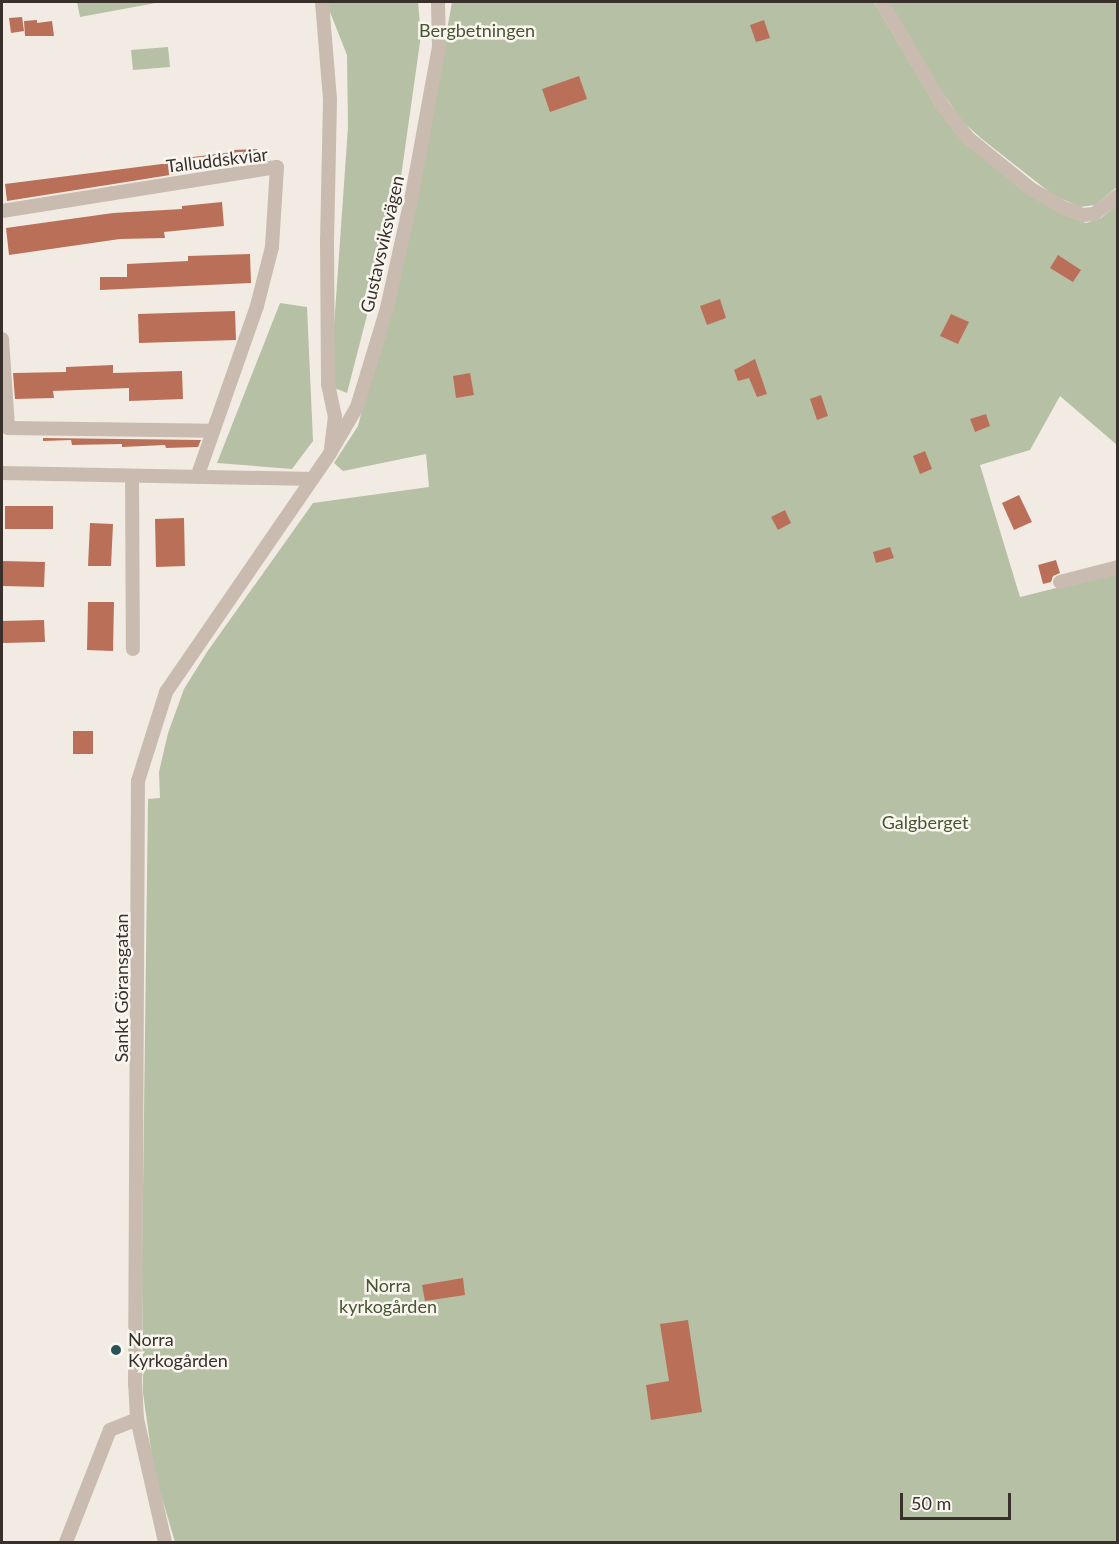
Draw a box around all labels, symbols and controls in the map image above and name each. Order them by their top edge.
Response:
park label: Bergbetningen [419,19,535,41]
street label: Talluddskviar [165,143,269,177]
street label: Gustavsviksvägen [356,173,408,315]
park label: Galgberget [882,811,968,833]
street label: Sankt Göransgatan [110,914,132,1062]
park label: Norra kyrkogården [339,1275,437,1318]
place label: Norra Kyrkogården [128,1329,228,1372]
marker: Norra Kyrkogården [109,1343,123,1357]
scale bar [903,1481,1014,1519]
text: 50 m [911,1492,951,1514]

